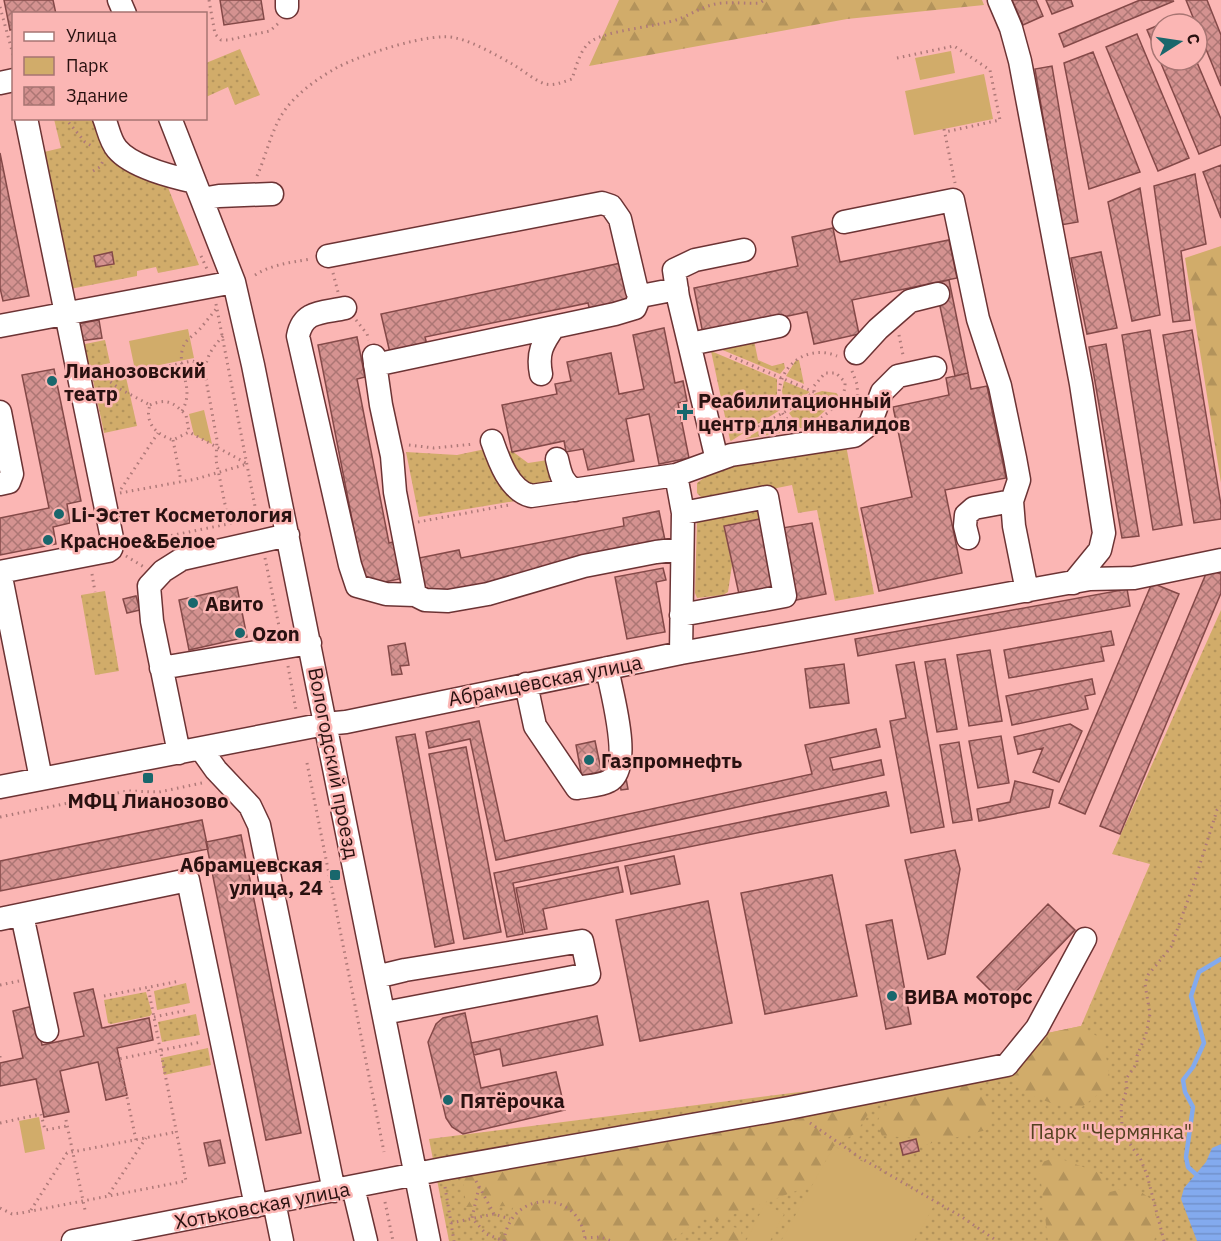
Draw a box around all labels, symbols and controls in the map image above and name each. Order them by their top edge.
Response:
legend [12,12,207,120]
north arrow [1149,12,1209,72]
text: Улица [66,24,117,47]
text: С [1183,32,1205,46]
text: Парк [66,54,109,77]
text: Здание [66,84,128,107]
place label: Лианозовский театр [64,357,206,407]
marker: Лианозовский театр [45,374,59,388]
place label: Реабилитационный центр для инвалидов [698,387,911,437]
marker: Реабилитационный центр для инвалидов [676,403,694,421]
place label: Li-Эстет Косметология [71,501,293,528]
marker: Li-Эстет Косметология [52,507,66,521]
place label: Красное&Белое [60,527,216,554]
marker: Красное&Белое [41,533,55,547]
place label: Авито [205,590,263,617]
marker: Авито [186,596,200,610]
place label: Ozon [252,620,300,647]
marker: Ozon [233,626,247,640]
street label: Абрамцевская улица [446,648,644,712]
street label: Вологодский проезд [302,665,366,861]
place label: Газпромнефть [601,747,742,774]
marker: Газпромнефть [582,753,596,767]
marker: МФЦ Лианозово [141,771,155,785]
place label: МФЦ Лианозово [67,787,229,814]
place label: Абрамцевская улица, 24 [180,851,323,901]
marker: Абрамцевская улица, 24 [328,868,342,882]
place label: ВИВА моторс [904,983,1033,1010]
marker: ВИВА моторс [885,989,899,1003]
place label: Пятёрочка [460,1087,565,1114]
marker: Пятёрочка [441,1093,455,1107]
park label: Парк "Чермянка" [1030,1118,1192,1145]
street label: Хотьковская улица [172,1175,352,1235]

